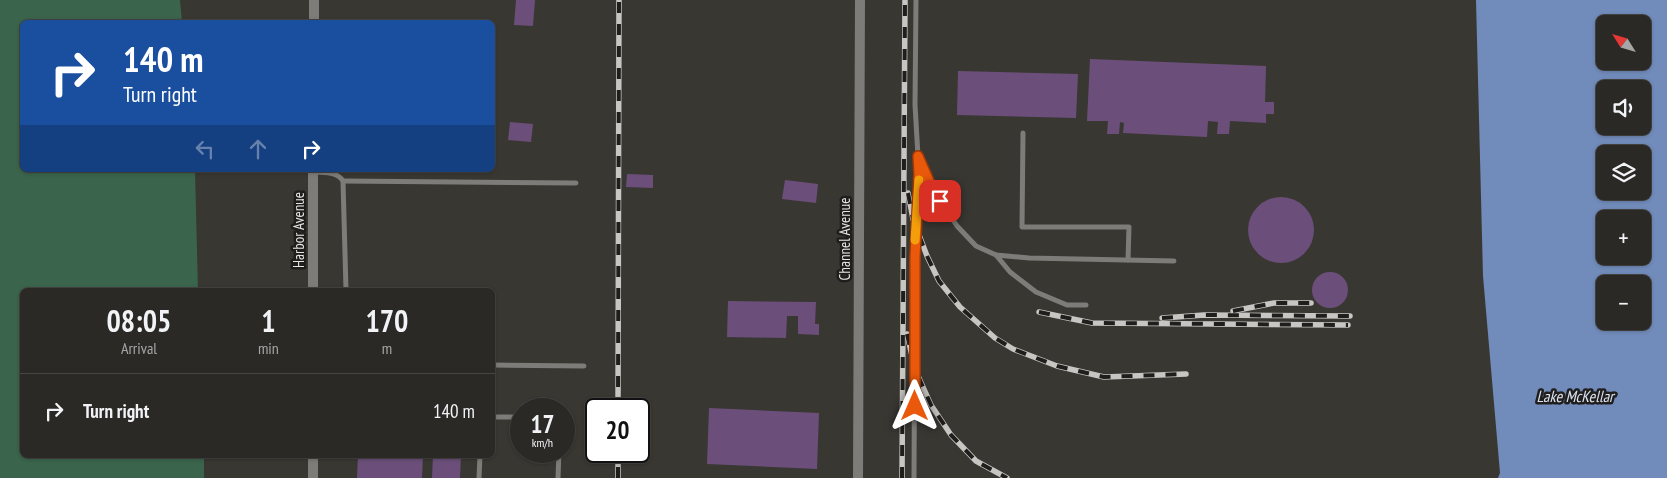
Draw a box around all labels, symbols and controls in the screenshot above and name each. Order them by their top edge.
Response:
north arrow [1596,15,1651,70]
map controls [1596,15,1651,330]
text: 140 m [123,36,204,82]
icon: right [40,40,105,105]
text: Turn right [123,80,197,108]
button: sound [1596,80,1651,135]
icon: left [191,135,219,163]
icon: ahead [244,135,272,163]
icon: right [297,135,325,163]
button: layers [1596,145,1651,200]
pin [919,180,961,222]
icon: arrive [926,187,954,215]
street label: Harbor Avenue [289,192,308,268]
street label: Channel Avenue [835,197,854,281]
button: + [1596,210,1651,265]
button: − [1596,275,1651,330]
text: 08:05 [107,301,171,340]
text: 1 [261,301,276,340]
text: 170 [365,301,408,340]
text: Arrival [121,338,157,358]
text: min [258,338,279,358]
text: m [382,338,392,358]
position arrow [888,379,940,431]
water label: Lake McKellar [1537,386,1616,406]
icon: right [40,397,68,425]
speed limit sign: 20 [585,398,650,463]
text: Turn right [83,399,149,423]
text: 140 m [433,399,475,423]
text: 17 [531,408,554,440]
text: km/h [532,435,553,450]

